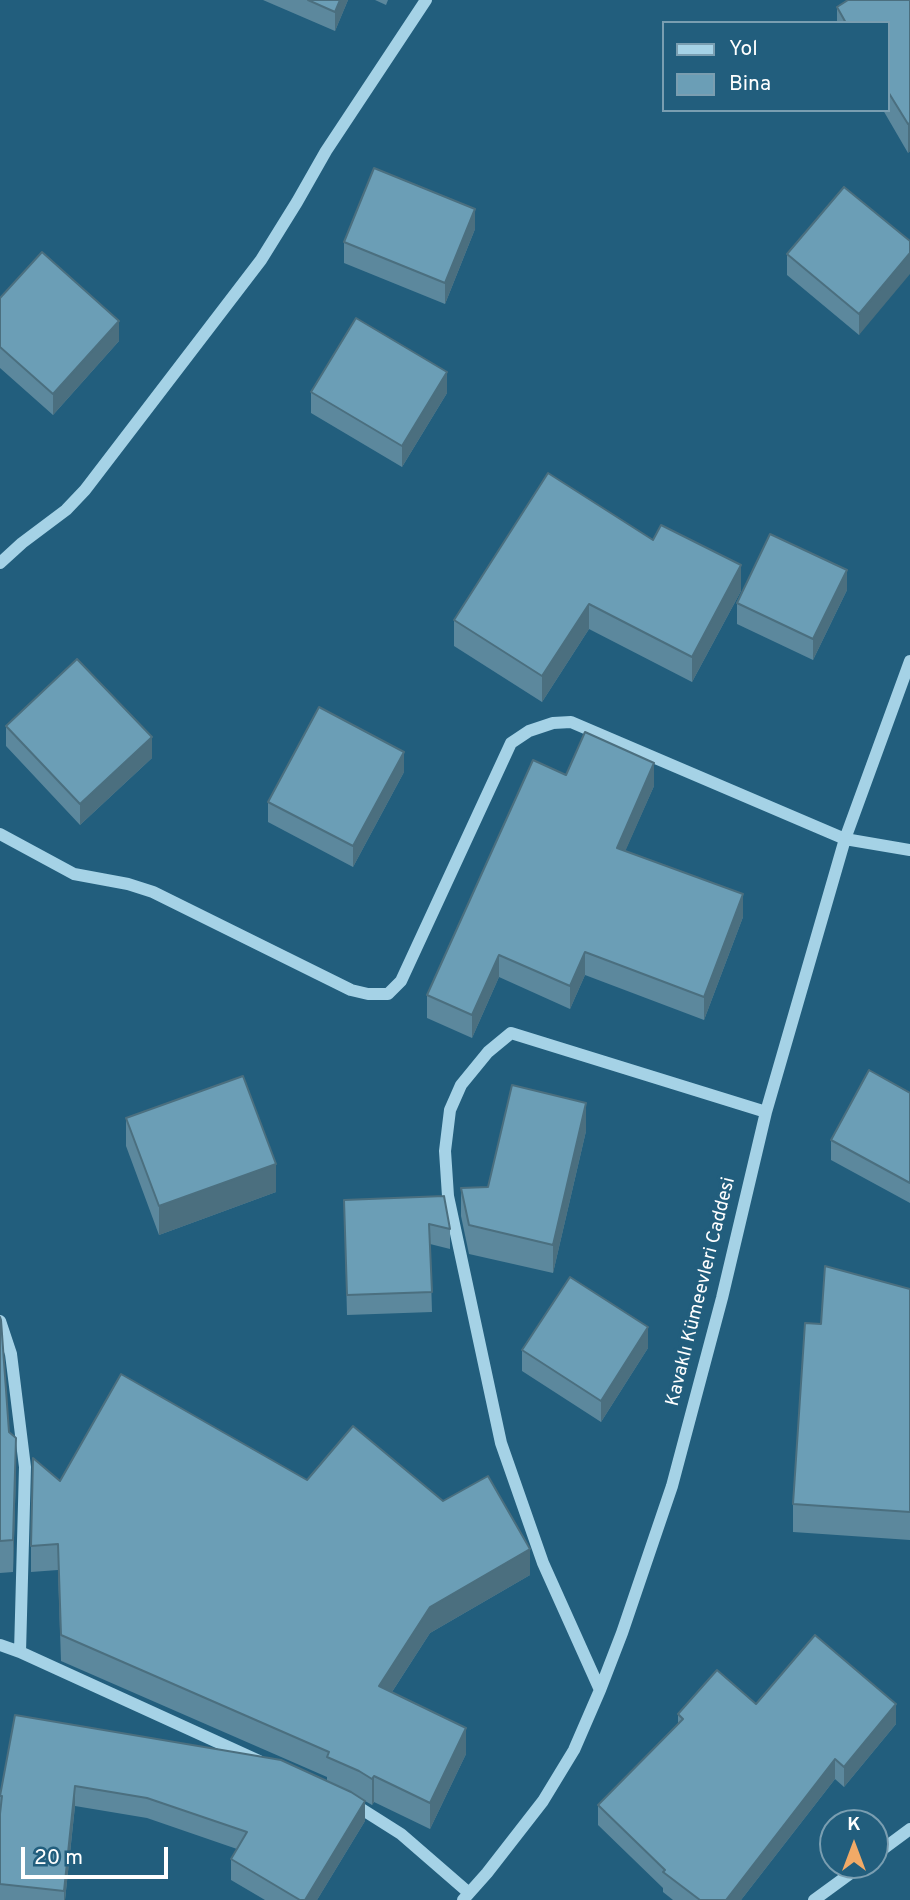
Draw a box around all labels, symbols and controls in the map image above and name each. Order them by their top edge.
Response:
legend [662,21,889,112]
text: Yol [729,36,758,63]
text: Bina [729,71,771,98]
street label: Kavaklı Kümeevleri Caddesi [662,1175,742,1409]
north arrow [819,1809,889,1879]
text: K [847,1813,861,1837]
scale bar [24,1834,172,1878]
text: 20 m [34,1845,83,1872]

